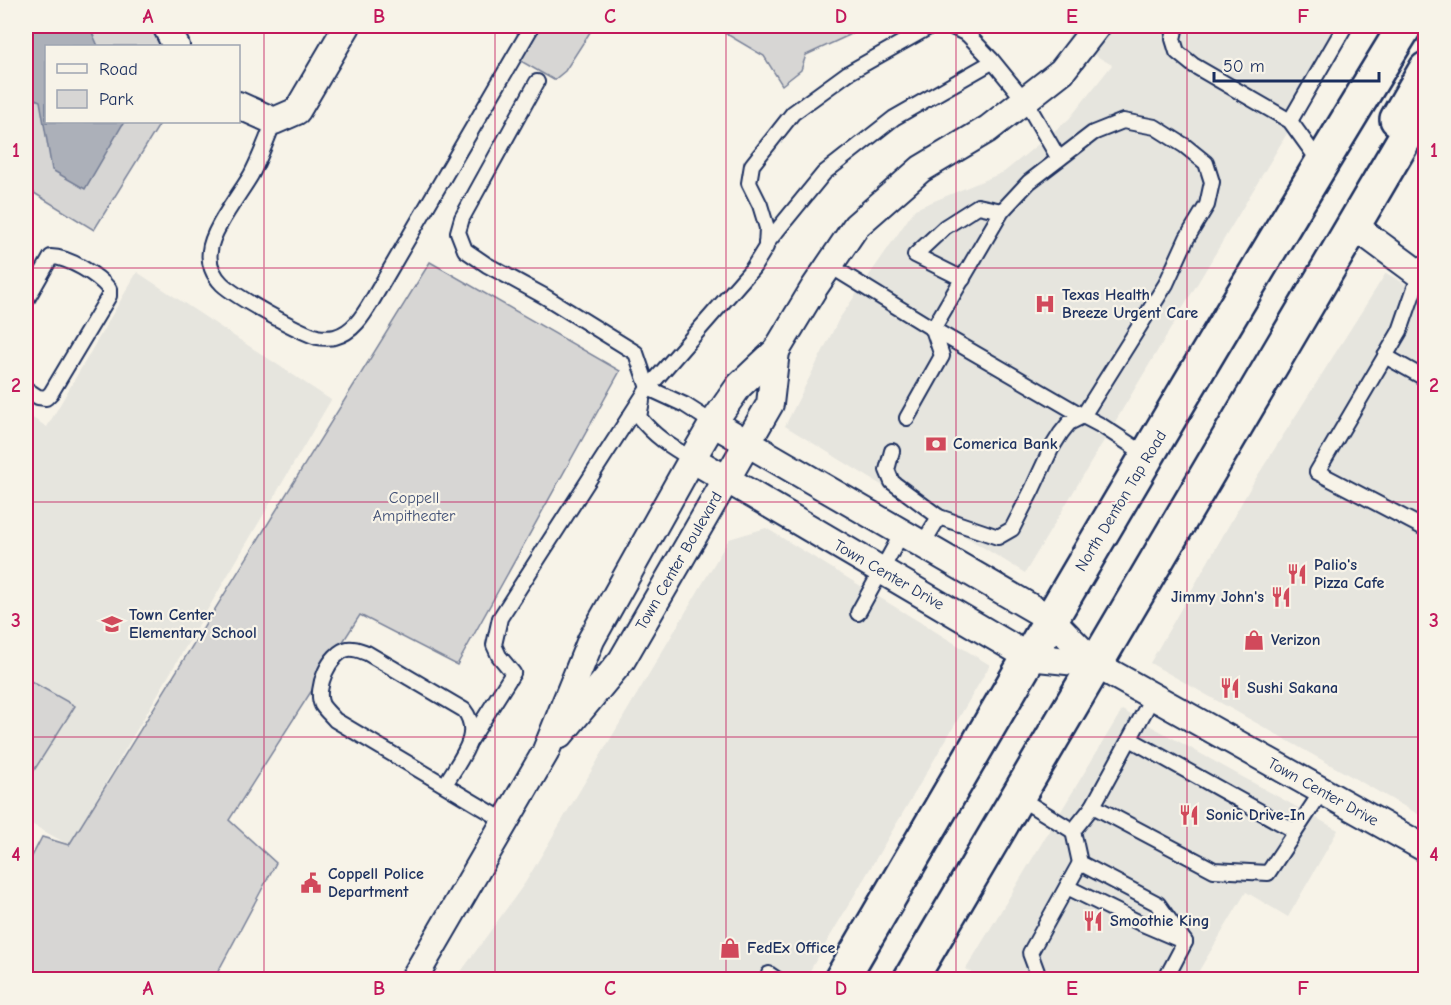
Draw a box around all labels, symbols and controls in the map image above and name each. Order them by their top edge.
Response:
text: A [142,5,154,28]
text: B [373,5,385,28]
text: C [604,5,616,28]
text: D [835,5,847,28]
text: E [1066,5,1078,28]
text: F [1297,5,1309,28]
legend [45,45,240,123]
scale bar [1214,45,1379,83]
text: 50 m [1223,56,1265,77]
text: Road [99,59,138,80]
text: Park [99,89,134,110]
text: 1 [12,139,20,162]
text: 1 [1430,139,1438,162]
place label: Texas Health Breeze Urgent Care [1062,286,1198,322]
hospital icon: Texas Health Breeze Urgent Care [1033,292,1057,316]
text: 2 [11,374,21,397]
text: 2 [1429,374,1439,397]
street label: North Denton Tap Road [1072,427,1170,575]
bank icon: Comerica Bank [924,432,948,456]
place label: Comerica Bank [953,435,1058,453]
park label: Coppell Ampitheater [373,489,456,525]
street label: Town Center Boulevard [632,489,726,633]
street label: Town Center Drive [831,536,947,614]
place label: Palio's Pizza Cafe [1314,556,1385,592]
restaurant icon: Palio's Pizza Cafe [1285,562,1309,586]
restaurant icon: Jimmy John's [1269,585,1293,609]
place label: Jimmy John's [1171,588,1264,606]
place label: Town Center Elementary School [129,606,257,642]
text: 3 [11,609,21,632]
text: 3 [1429,609,1439,632]
school or university icon: Town Center Elementary School [100,612,124,636]
shop icon: Verizon [1242,628,1266,652]
place label: Verizon [1271,631,1320,649]
restaurant icon: Sushi Sakana [1218,676,1242,700]
place label: Sushi Sakana [1247,679,1338,697]
street label: Town Center Drive [1264,754,1382,830]
restaurant icon: Sonic Drive-In [1177,803,1201,827]
place label: Sonic Drive-In [1206,806,1305,824]
text: 4 [11,843,21,866]
text: 4 [1429,843,1439,866]
place label: Coppell Police Department [328,865,424,901]
public building icon: Coppell Police Department [299,871,323,895]
restaurant icon: Smoothie King [1081,909,1105,933]
place label: Smoothie King [1110,912,1209,930]
shop icon: FedEx Office [718,936,742,960]
place label: FedEx Office [747,939,835,957]
text: A [142,977,154,1000]
text: B [373,977,385,1000]
text: C [604,977,616,1000]
text: D [835,977,847,1000]
text: E [1066,977,1078,1000]
text: F [1297,977,1309,1000]

